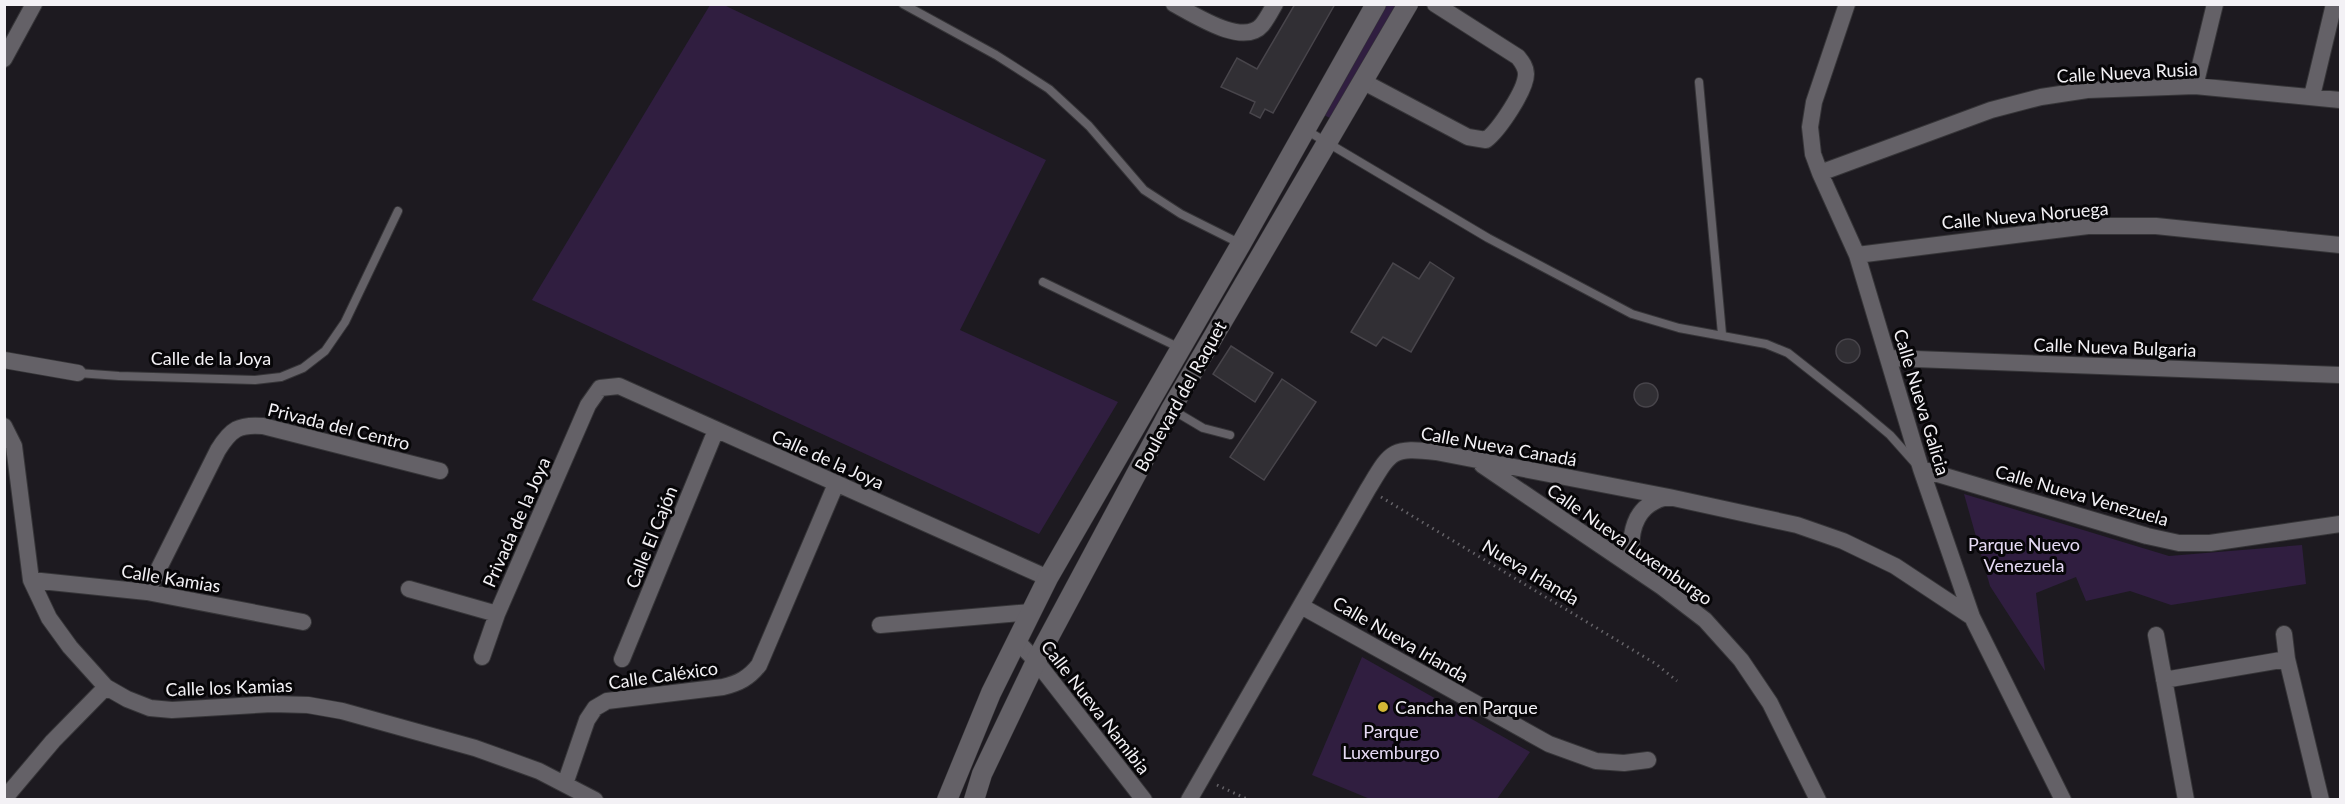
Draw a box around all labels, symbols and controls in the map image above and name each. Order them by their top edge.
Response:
street label: Calle Nueva Rusia [2056,57,2198,87]
street label: Calle Nueva Noruega [1941,197,2109,233]
street label: Boulevard del Raquet [1129,316,1231,475]
street label: Calle Nueva Galicia [1889,326,1955,478]
street label: Calle Nueva Bulgaria [2033,333,2197,361]
street label: Calle de la Joya [151,347,271,369]
street label: Privada del Centro [266,398,412,454]
street label: Calle Nueva Canadá [1419,421,1579,471]
street label: Calle de la Joya [769,424,887,494]
street label: Privada de la Joya [477,454,555,590]
street label: Calle Nueva Venezuela [1993,460,2171,530]
street label: Calle Nueva Luxemburgo [1543,479,1717,609]
street label: Calle El Cajón [621,483,681,591]
park label: Parque Nuevo Venezuela [1968,533,2080,576]
street label: Nueva Irlanda [1478,534,1584,610]
street label: Calle Kamias [120,559,222,597]
street label: Calle Nueva Irlanda [1329,591,1473,687]
street label: Calle Nueva Namibia [1037,636,1155,778]
street label: Calle Caléxico [607,656,719,694]
street label: Calle los Kamias [165,674,293,700]
place label: Cancha en Parque [1395,696,1538,718]
marker: Cancha en Parque [1376,700,1390,714]
park label: Parque Luxemburgo [1342,720,1440,763]

